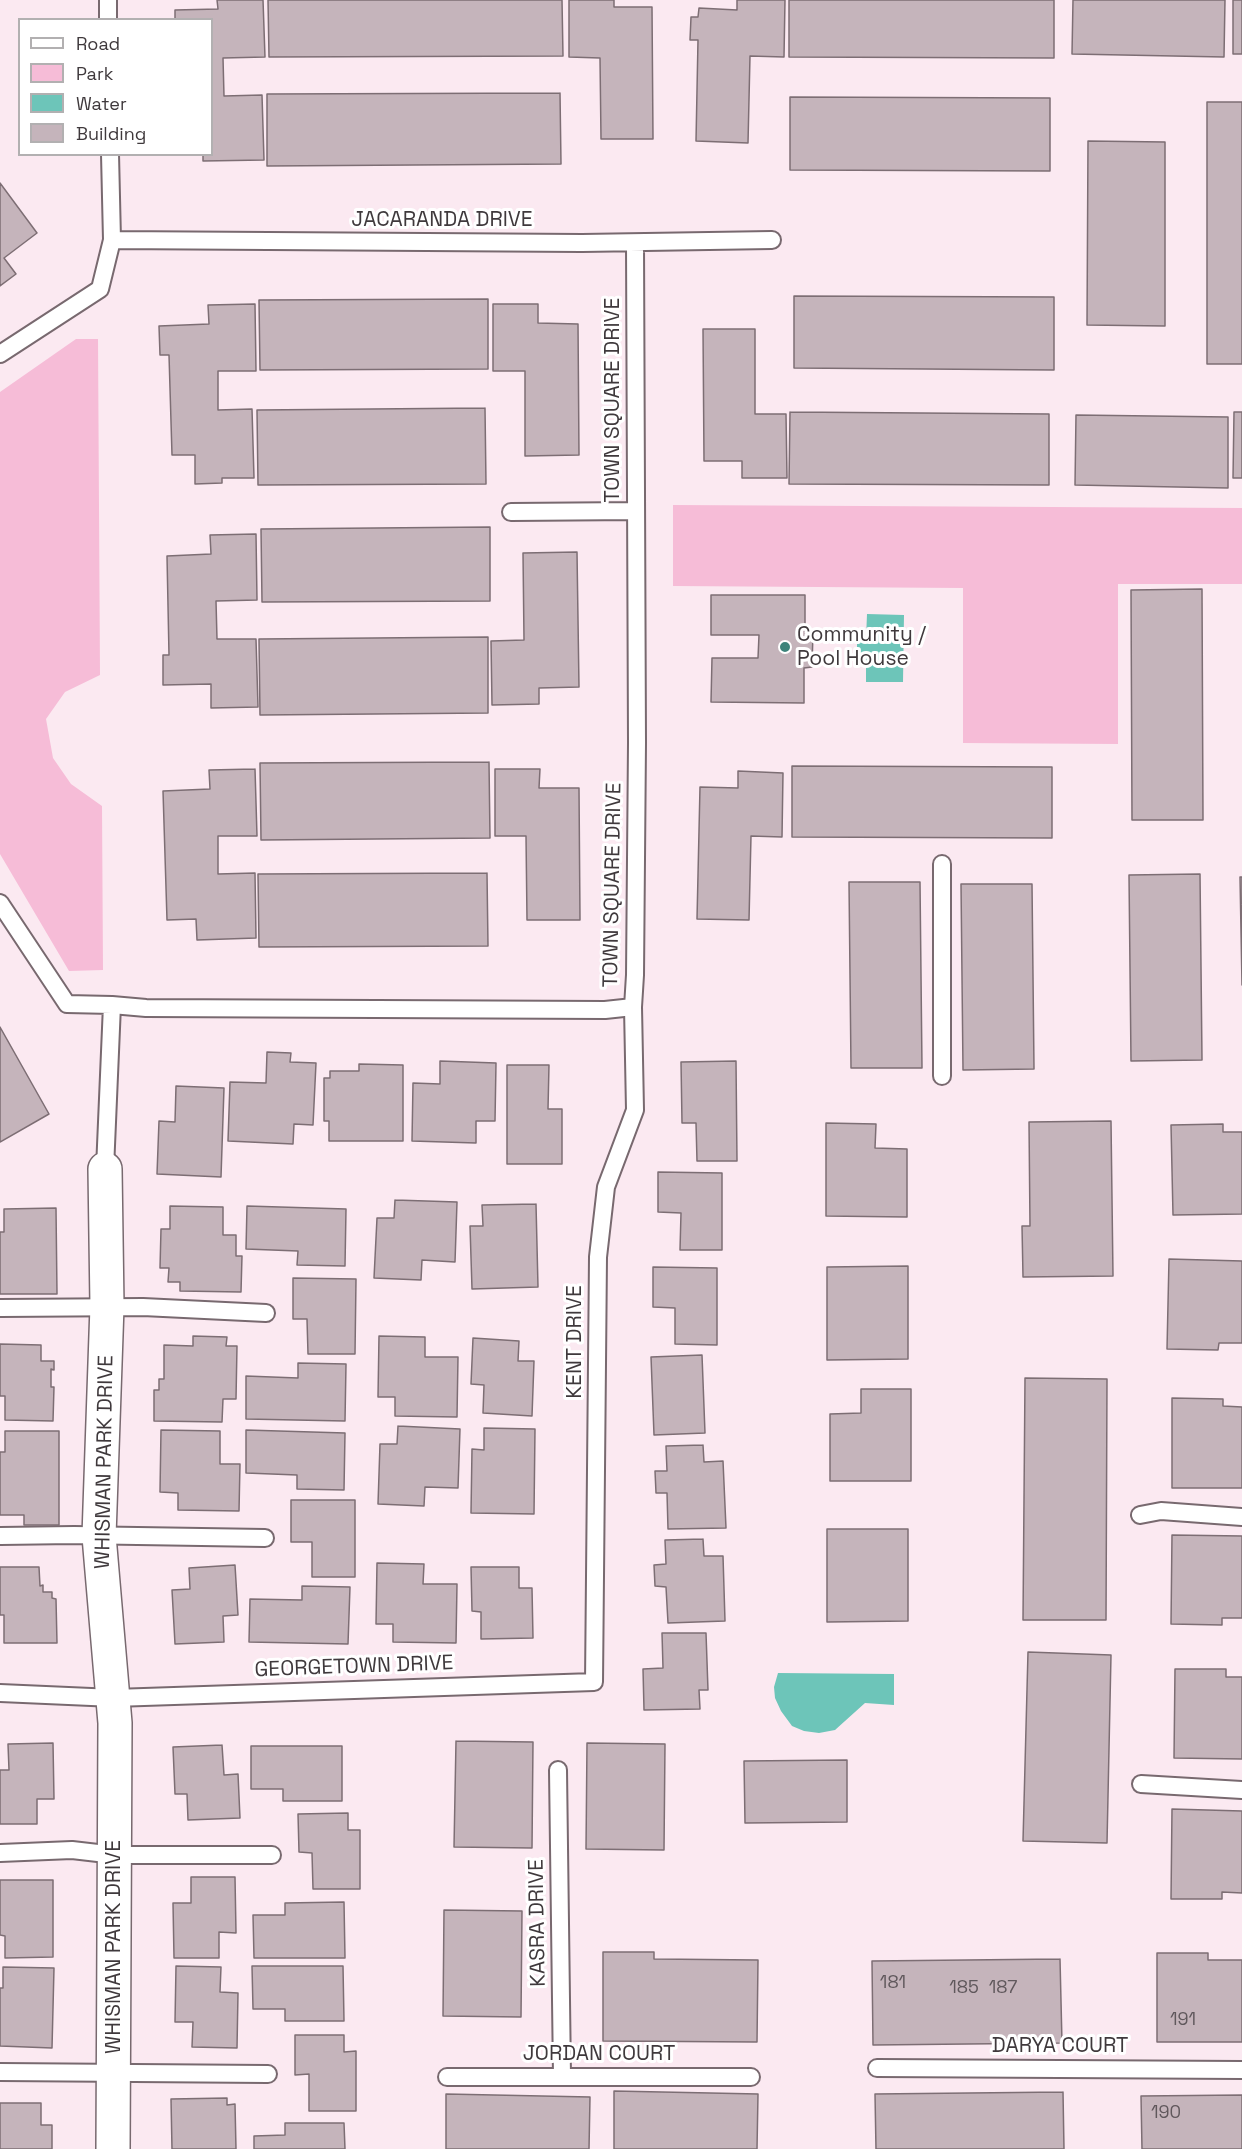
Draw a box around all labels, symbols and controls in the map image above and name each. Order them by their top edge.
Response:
legend [18,18,213,156]
text: Road [76,32,120,55]
text: Park [76,62,113,85]
text: Water [76,92,127,115]
text: Building [76,122,146,145]
street label: JACARANDA DRIVE [351,207,533,233]
street label: TOWN SQUARE DRIVE [600,298,626,502]
place label: Community / Pool House [797,622,926,672]
marker: Community / Pool House [778,640,792,654]
street label: TOWN SQUARE DRIVE [599,782,627,988]
street label: KENT DRIVE [562,1285,588,1399]
street label: WHISMAN PARK DRIVE [91,1355,119,1569]
street label: GEORGETOWN DRIVE [254,1651,454,1683]
street label: WHISMAN PARK DRIVE [101,1840,127,2054]
street label: KASRA DRIVE [524,1859,552,1987]
house number: 181 [880,1972,906,1994]
house number: 185 [949,1977,979,1999]
house number: 187 [989,1977,1017,1999]
house number: 191 [1170,2009,1196,2031]
street label: DARYA COURT [992,2033,1128,2059]
street label: JORDAN COURT [523,2041,675,2067]
house number: 190 [1151,2102,1181,2124]

